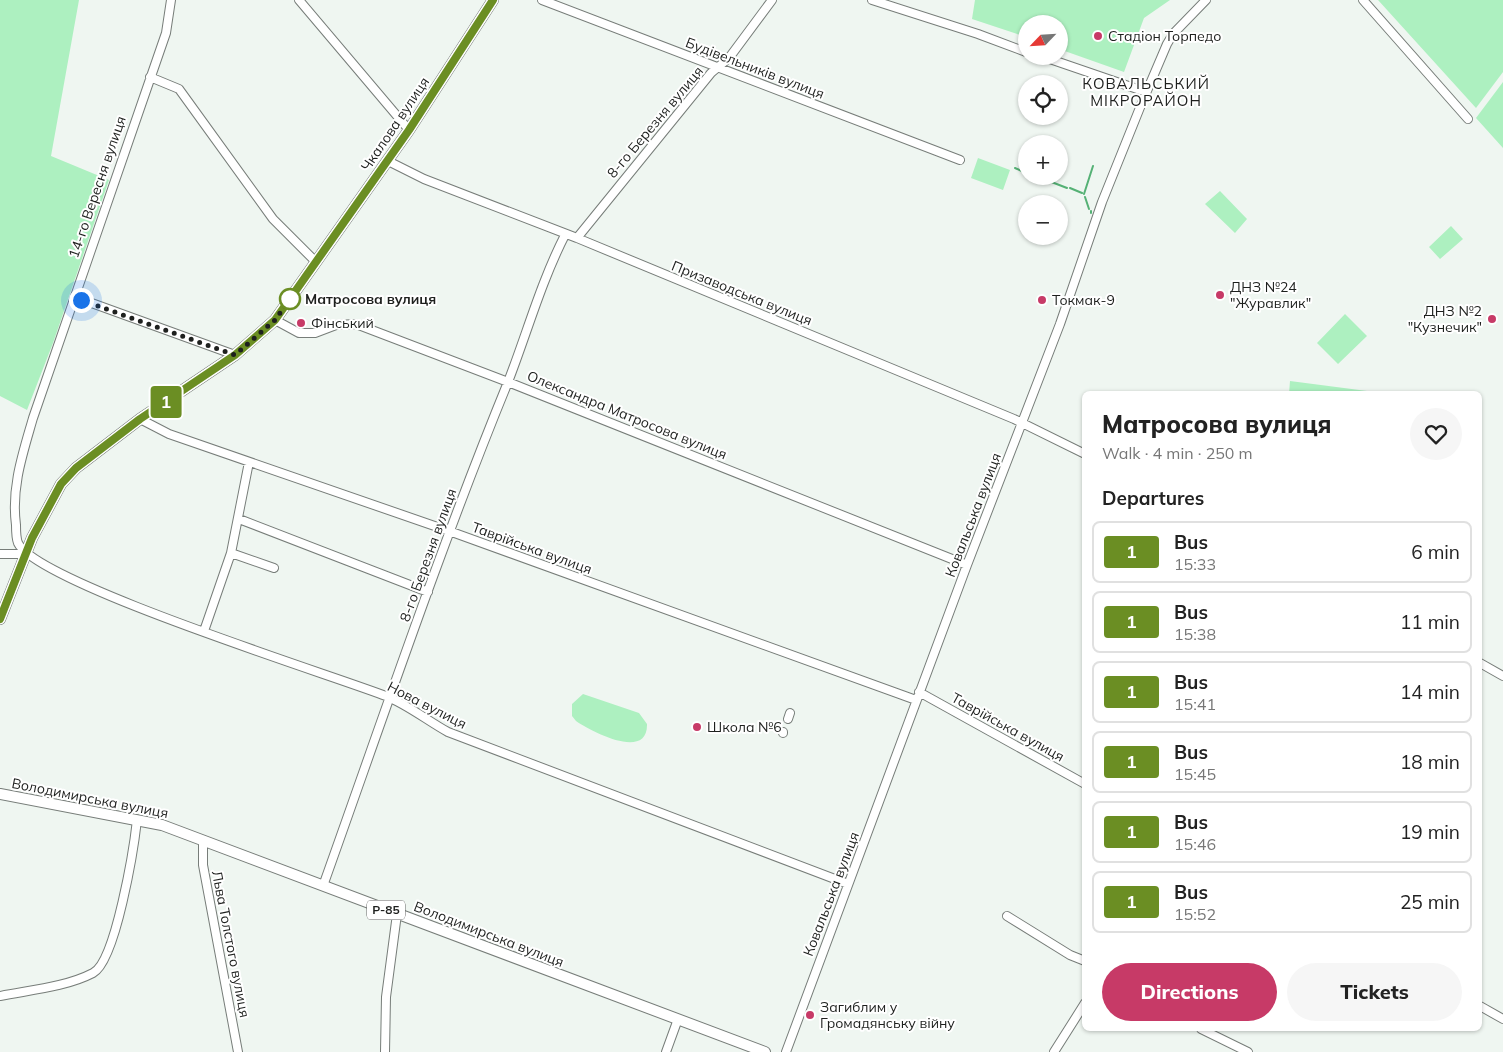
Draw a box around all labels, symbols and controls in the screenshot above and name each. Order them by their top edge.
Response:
north arrow [1018,15,1068,65]
map controls [1018,15,1068,245]
place label: Стадіон Торпедо [1108,27,1221,45]
marker: Стадіон Торпедо [1092,30,1104,42]
street label: Будівельників вулиця [683,33,827,103]
street label: 8-го Березня вулиця [603,62,707,182]
street label: Чкалова вулиця [357,73,433,175]
district label: КОВАЛЬСЬКИЙ МІКРОРАЙОН [1082,74,1210,110]
button: locate [1018,75,1068,125]
street label: 14-го Вересня вулиця [64,114,130,260]
button: + [1018,135,1068,185]
button: − [1018,195,1068,245]
street label: Призаводська вулиця [669,257,815,329]
place label: ДНЗ №24 "Журавлик" [1230,278,1311,312]
your location [69,288,94,313]
marker: Матросова вулиця [279,288,301,310]
marker: ДНЗ №24 "Журавлик" [1214,289,1226,301]
place label: Матросова вулиця [305,290,436,308]
place label: Токмак-9 [1052,291,1115,309]
marker: Токмак-9 [1036,294,1048,306]
place label: ДНЗ №2 "Кузнечик" [1408,302,1482,336]
marker: ДНЗ №2 "Кузнечик" [1486,313,1498,325]
place label: Фінський [311,314,374,332]
marker: Фінський [295,317,307,329]
street label: Олександра Матросова вулиця [524,367,730,463]
line badge: 1 [150,386,182,418]
text: 1 [161,390,171,413]
button: heart [1410,408,1462,460]
text: Матросова вулиця [1102,409,1332,439]
text: Walk · 4 min · 250 m [1102,443,1253,463]
street label: Ковальська вулиця [941,450,1005,580]
street label: 8-го Березня вулиця [396,486,460,624]
text: Departures [1102,486,1204,510]
street label: Таврійська вулиця [470,518,594,578]
text: Bus [1174,530,1208,554]
text: 1 [1126,540,1137,563]
text: 6 min [1411,540,1460,564]
text: 15:33 [1174,554,1216,574]
text: Bus [1174,600,1208,624]
text: 1 [1126,610,1137,633]
text: 11 min [1400,610,1460,634]
text: 15:38 [1174,624,1216,644]
text: Bus [1174,670,1208,694]
street label: Нова вулиця [384,677,470,733]
text: 1 [1126,680,1137,703]
text: 14 min [1400,680,1460,704]
street label: Таврійська вулиця [948,689,1068,765]
text: 15:41 [1174,694,1216,714]
place label: Школа №6 [707,718,782,736]
marker: Школа №6 [691,721,703,733]
text: Bus [1174,740,1208,764]
text: 1 [1126,750,1137,773]
text: 18 min [1400,750,1460,774]
text: 15:45 [1174,764,1216,784]
street label: Володимирська вулиця [10,774,170,822]
text: Bus [1174,810,1208,834]
text: 1 [1126,820,1137,843]
text: 19 min [1400,820,1460,844]
street label: Ковальська вулиця [799,829,863,959]
text: 15:46 [1174,834,1216,854]
street label: Льва Толстого вулиця [208,869,254,1019]
text: Bus [1174,880,1208,904]
text: 1 [1126,890,1137,913]
text: 25 min [1400,890,1460,914]
street label: Володимирська вулиця [411,897,567,971]
road number: Р-85 [367,900,405,920]
text: 15:52 [1174,904,1216,924]
button: Directions [1102,963,1277,1021]
button: Tickets [1287,963,1462,1021]
place label: Загиблим у Громадянську війну [820,998,955,1032]
marker: Загиблим у Громадянську війну [804,1009,816,1021]

